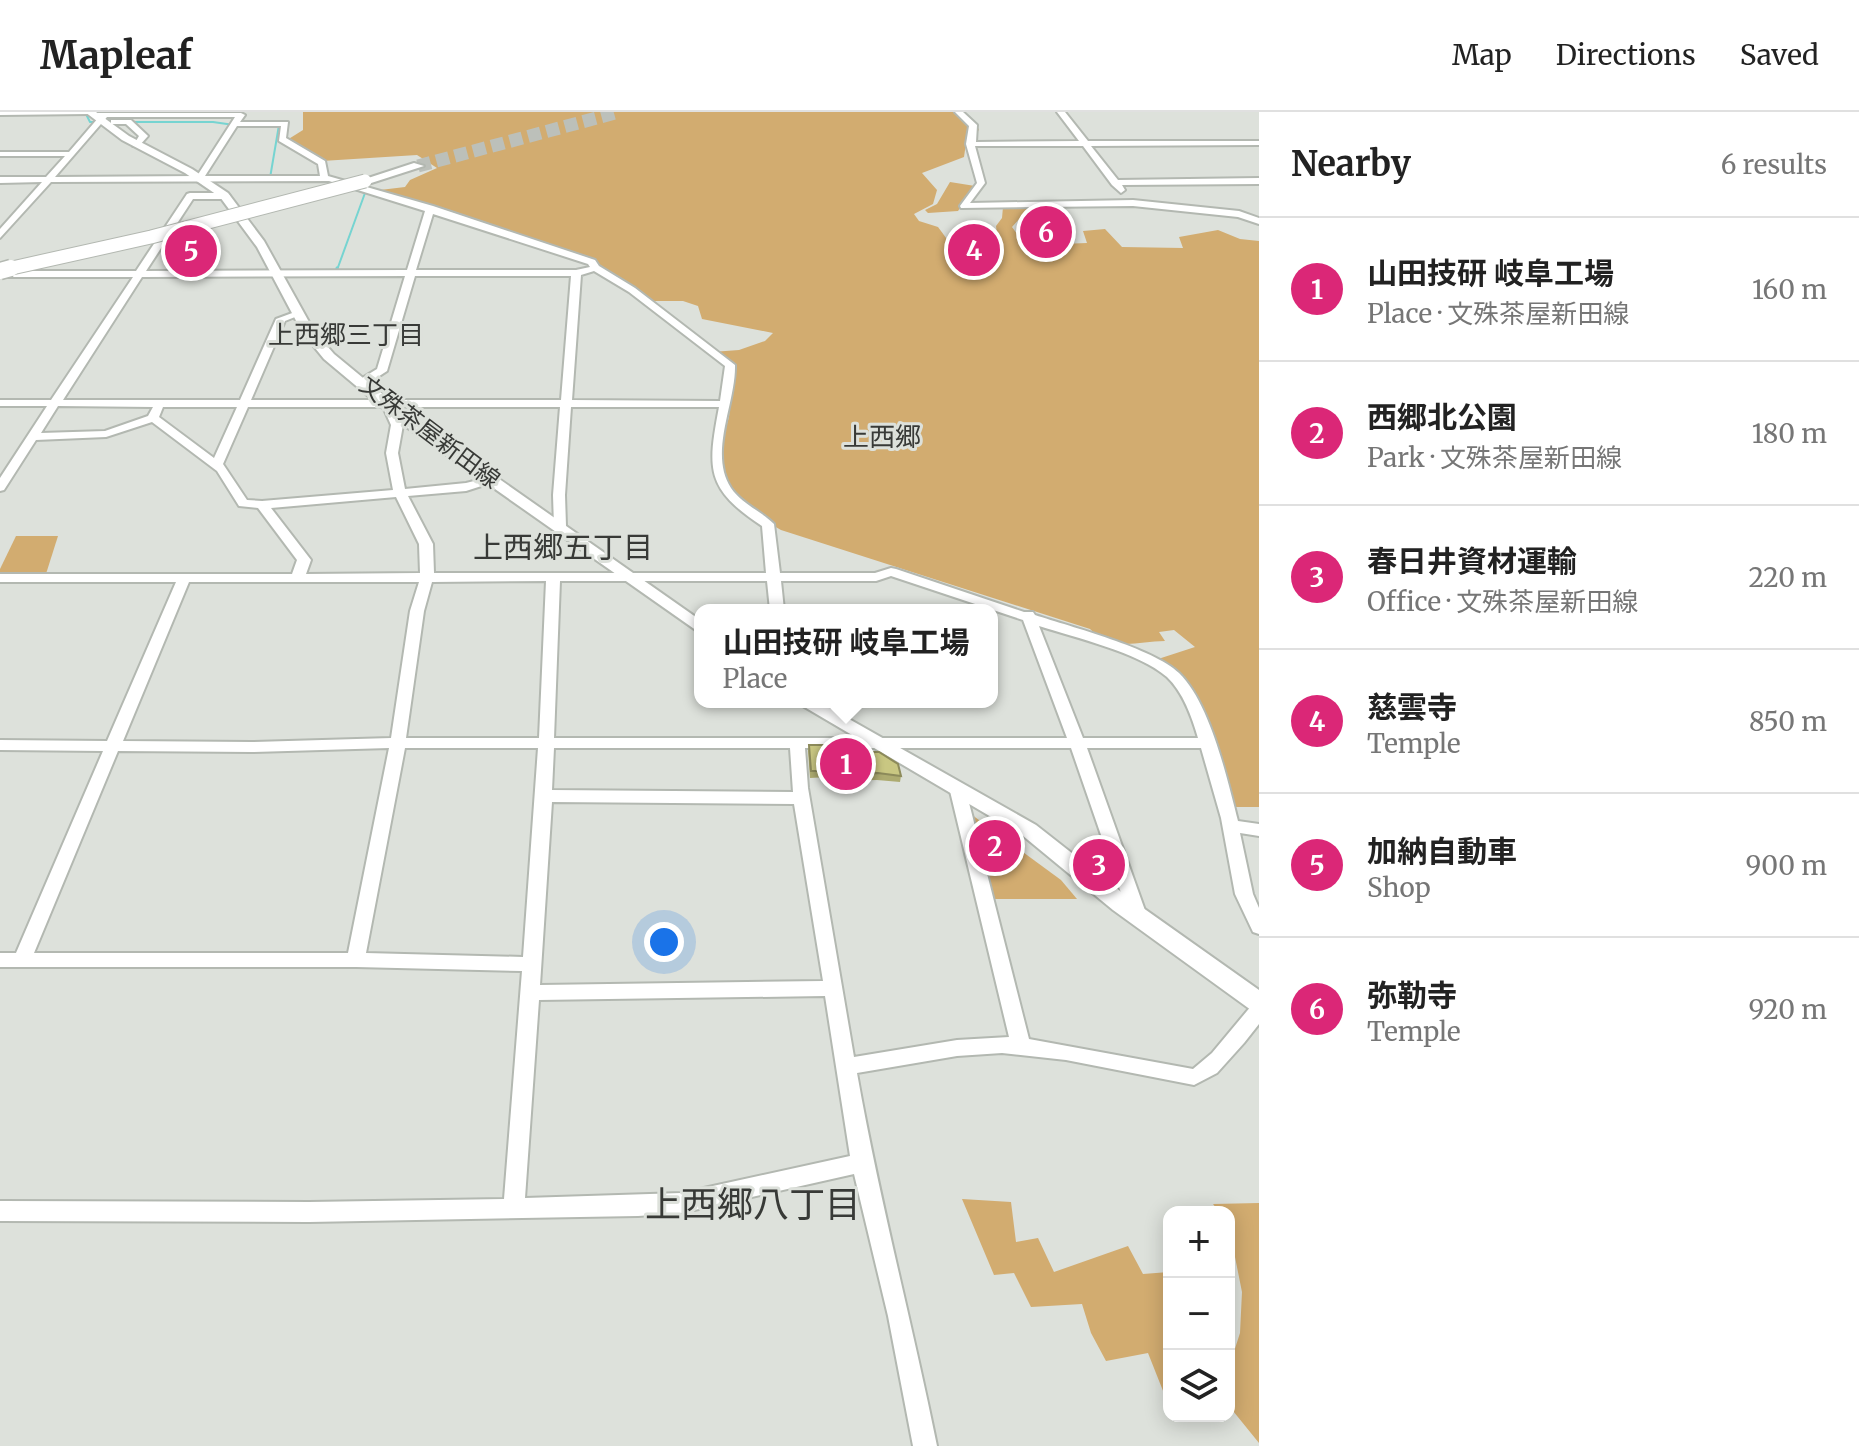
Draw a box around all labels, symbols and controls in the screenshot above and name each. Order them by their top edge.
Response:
text: Mapleaf [40,32,192,79]
text: Map [1452,37,1512,73]
text: Directions [1556,37,1696,73]
text: Saved [1740,37,1819,73]
text: Nearby [1291,143,1411,185]
text: 6 results [1721,148,1827,181]
pin: 6 [1020,202,1072,262]
pin: 4 [948,220,1000,280]
pin: 5 [165,221,217,281]
text: 山田技研 岐阜工場 [1367,254,1614,292]
text: 1 [1311,273,1323,306]
text: 160 m [1752,273,1827,306]
text: Place · 文殊茶屋新田線 [1367,297,1629,330]
district label: 上西郷三丁目 [268,318,424,351]
street label: 文殊茶屋新田線 [354,369,506,495]
text: 西郷北公園 [1367,398,1517,436]
text: 2 [1309,417,1325,450]
text: 180 m [1752,417,1827,450]
district label: 上西郷 [843,420,921,453]
text: Park · 文殊茶屋新田線 [1367,441,1622,474]
district label: 上西郷五丁目 [473,528,653,566]
text: 春日井資材運輸 [1367,542,1577,580]
text: 3 [1310,561,1324,594]
text: 220 m [1748,561,1827,594]
text: Office · 文殊茶屋新田線 [1367,585,1638,618]
popup [694,604,998,708]
text: 山田技研 岐阜工場 [722,623,970,661]
text: Place [722,662,787,695]
text: 慈雲寺 [1367,688,1457,726]
text: 4 [1309,705,1325,738]
text: 850 m [1749,705,1827,738]
text: Temple [1367,727,1461,760]
pin: 1 [820,734,872,794]
pin: 2 [969,816,1021,876]
text: 加納自動車 [1367,832,1517,870]
pin: 3 [1073,835,1125,895]
text: 5 [1309,849,1325,882]
text: 900 m [1746,849,1827,882]
text: Shop [1367,871,1431,904]
your location [644,922,684,962]
text: 弥勒寺 [1367,976,1457,1014]
text: 6 [1309,993,1325,1026]
text: 920 m [1748,993,1827,1026]
text: Temple [1367,1015,1461,1048]
district label: 上西郷八丁目 [645,1182,861,1227]
map controls [1163,1206,1235,1422]
button: + [1163,1206,1235,1278]
button: − [1163,1278,1235,1350]
button: layers [1163,1350,1235,1422]

